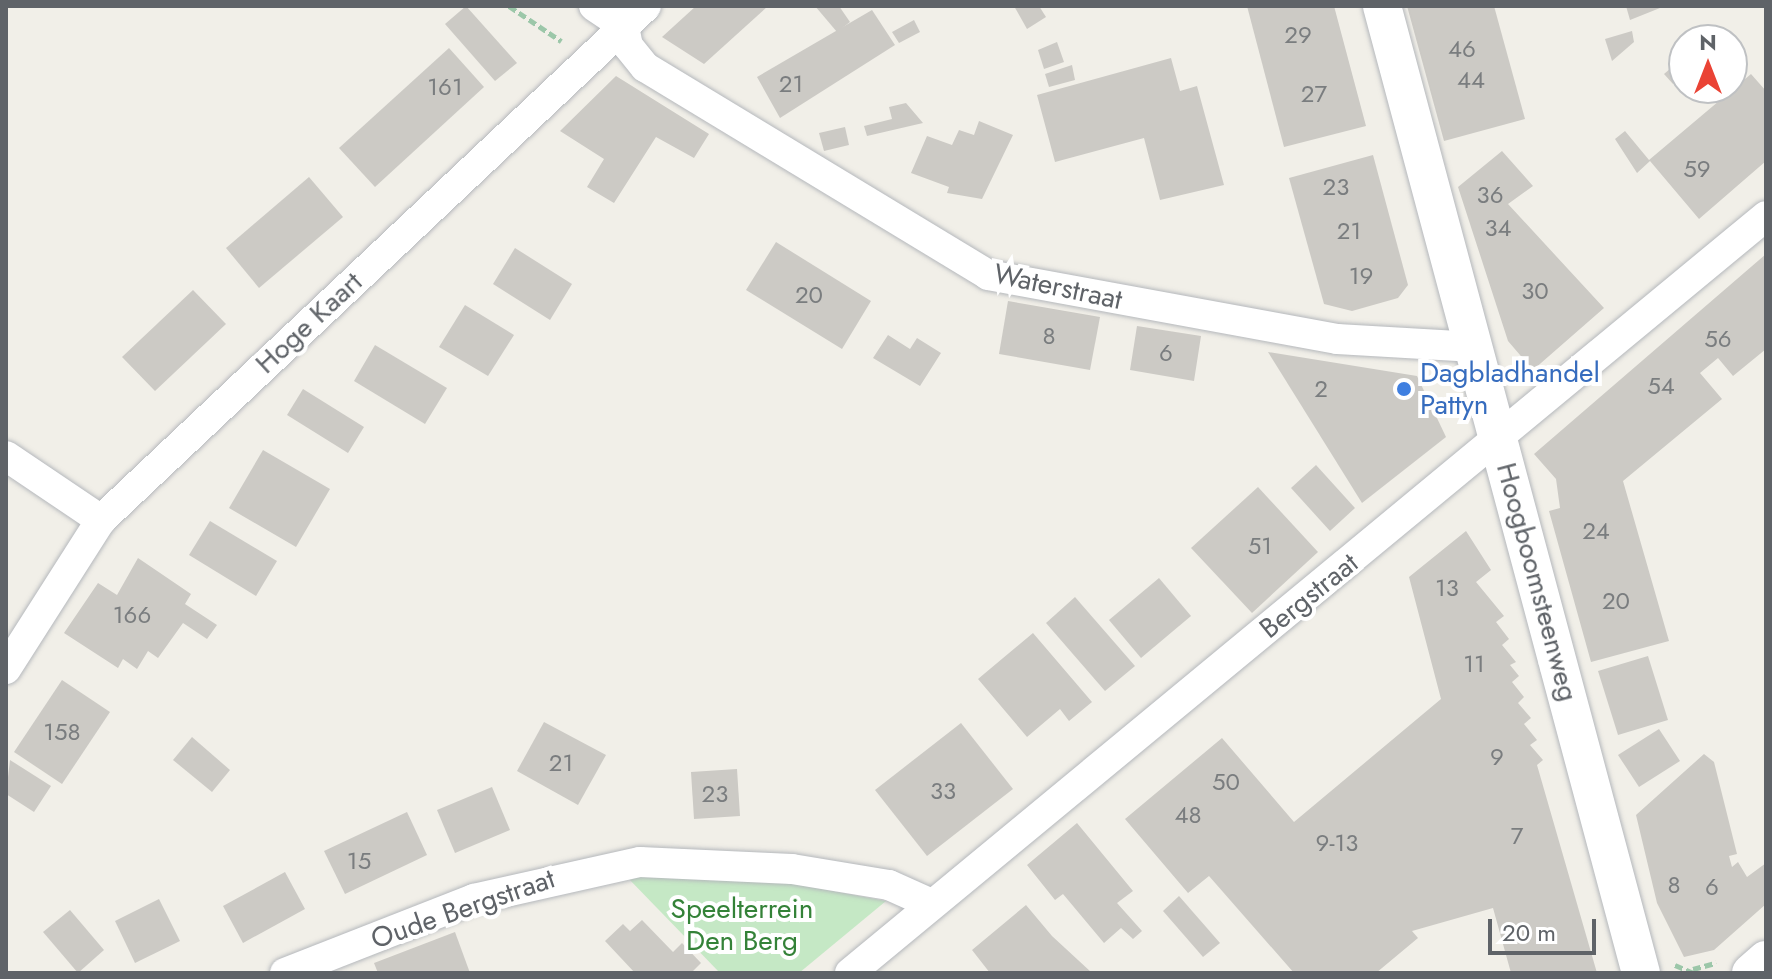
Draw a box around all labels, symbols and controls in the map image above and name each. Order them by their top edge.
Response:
house number: 29 [1284,21,1312,49]
north arrow [1668,24,1748,104]
text: N [1699,26,1717,58]
house number: 46 [1448,35,1476,63]
house number: 44 [1457,66,1485,94]
house number: 21 [779,70,803,98]
house number: 161 [427,73,463,101]
house number: 27 [1301,80,1327,108]
house number: 59 [1683,155,1711,183]
house number: 23 [1323,173,1349,201]
house number: 36 [1477,181,1503,209]
house number: 34 [1484,214,1512,242]
house number: 21 [1337,217,1361,245]
street label: Waterstraat [991,257,1125,317]
house number: 19 [1349,262,1373,290]
street label: Hoge Kaart [249,265,369,381]
house number: 30 [1521,277,1549,305]
house number: 20 [795,281,823,309]
house number: 8 [1042,322,1056,350]
house number: 56 [1704,325,1732,353]
house number: 6 [1159,339,1173,367]
place label: Dagbladhandel Pattyn [1420,356,1600,422]
house number: 54 [1647,372,1675,400]
house number: 2 [1314,375,1328,403]
marker: Dagbladhandel Pattyn [1395,380,1413,398]
street label: Hoogboomsteenweg [1489,459,1585,705]
house number: 24 [1582,517,1610,545]
house number: 51 [1248,532,1272,560]
street label: Bergstraat [1253,546,1365,646]
house number: 13 [1435,574,1459,602]
house number: 20 [1602,587,1630,615]
house number: 166 [113,601,151,629]
house number: 11 [1463,650,1485,678]
house number: 158 [43,718,81,746]
house number: 9 [1490,743,1504,771]
house number: 21 [549,749,573,777]
house number: 50 [1212,768,1240,796]
house number: 33 [930,777,956,805]
house number: 23 [702,780,728,808]
house number: 48 [1174,801,1202,829]
house number: 7 [1511,822,1523,850]
house number: 9-13 [1316,829,1358,857]
house number: 15 [347,847,371,875]
street label: Oude Bergstraat [367,862,559,956]
house number: 8 [1667,871,1681,899]
house number: 6 [1705,873,1719,901]
park label: Speelterrein Den Berg [671,892,813,958]
scale bar [1492,903,1600,953]
text: 20 m [1502,915,1556,950]

